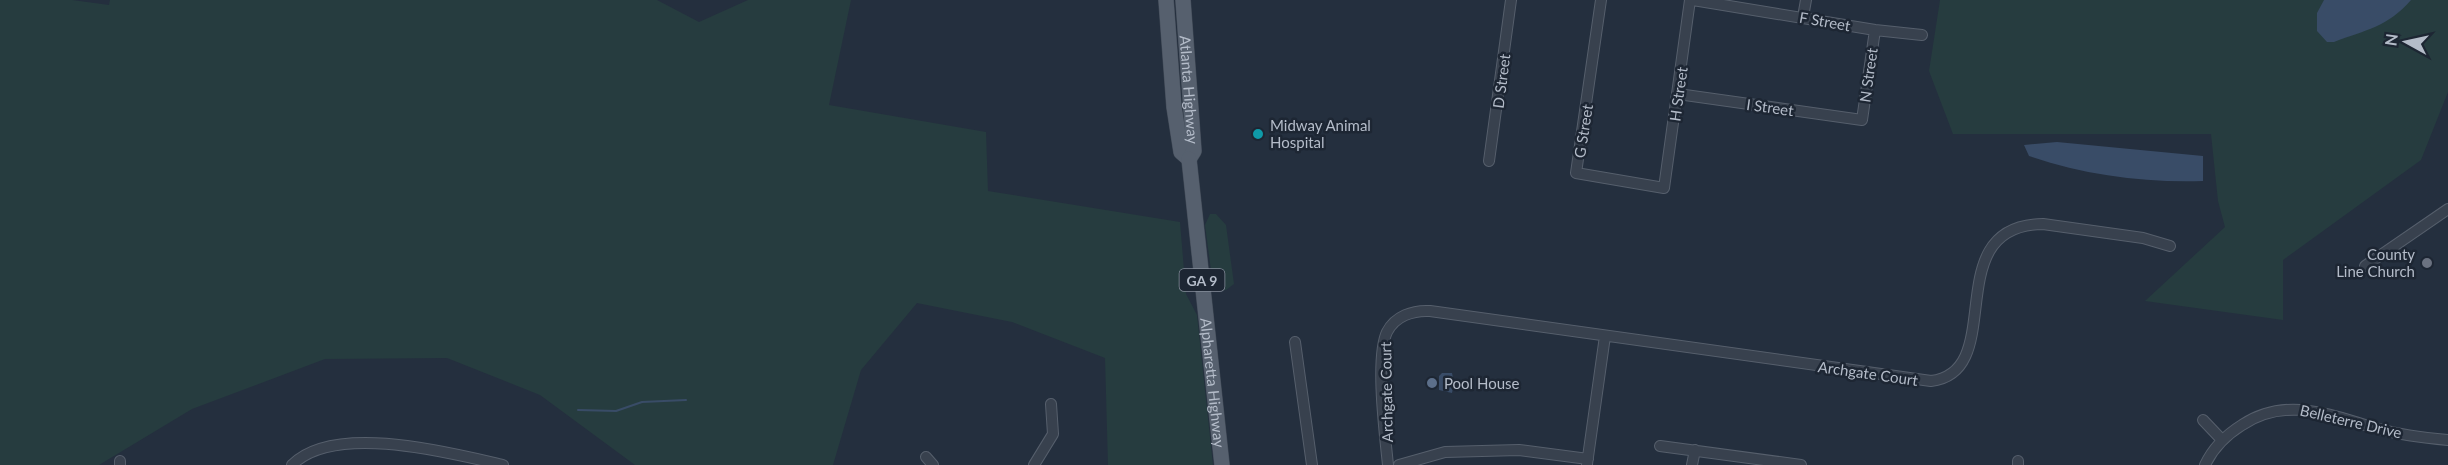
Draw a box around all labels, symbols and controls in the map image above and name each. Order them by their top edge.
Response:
street label: F Street [1798,8,1853,34]
north arrow [2376,12,2436,72]
text: N [2380,32,2401,47]
street label: Atlanta Highway [1177,35,1202,145]
street label: N Street [1855,46,1881,103]
street label: D Street [1489,52,1513,109]
street label: H Street [1665,65,1691,122]
street label: I Street [1745,95,1795,119]
street label: G Street [1570,102,1596,159]
place label: Midway Animal Hospital [1270,116,1371,151]
marker: Midway Animal Hospital [1251,127,1265,141]
place label: County Line Church [2336,245,2415,280]
marker: County Line Church [2420,256,2434,270]
road number: GA 9 [1180,269,1224,291]
street label: Alpharetta Highway [1197,317,1229,449]
street label: Archgate Court [1376,341,1396,442]
street label: Archgate Court [1817,357,1920,389]
place label: Pool House [1444,374,1520,392]
marker: Pool House [1425,376,1439,390]
street label: Belleterre Drive [2298,401,2404,441]

